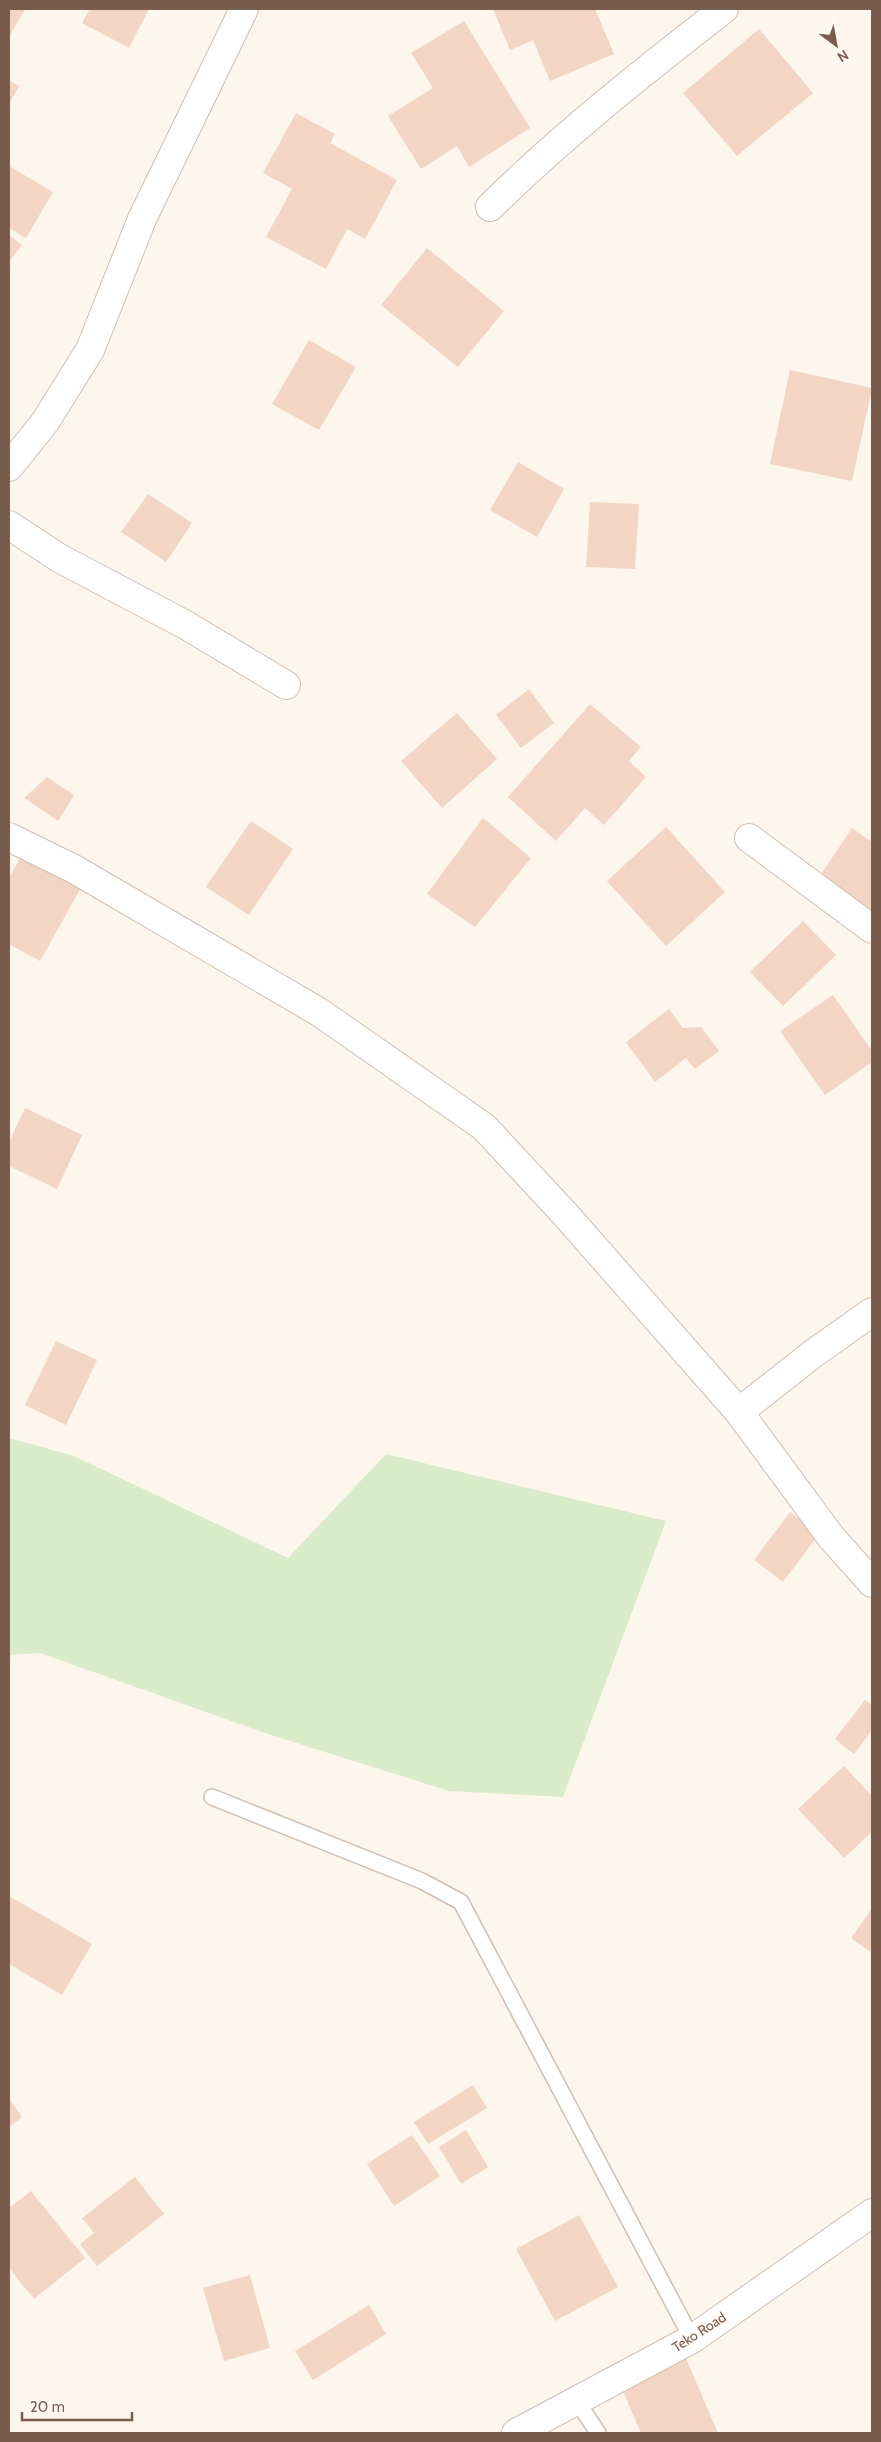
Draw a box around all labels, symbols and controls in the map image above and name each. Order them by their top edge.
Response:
north arrow [811,20,861,70]
text: N [834,46,852,66]
street label: Teko Road [669,2308,729,2356]
scale bar [22,2390,132,2422]
text: 20 m [30,2398,65,2416]

